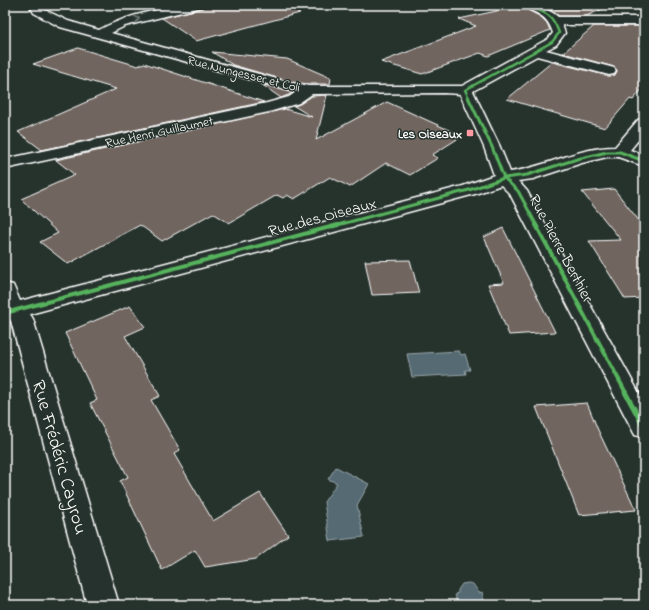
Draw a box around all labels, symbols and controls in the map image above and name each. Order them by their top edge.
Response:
one-way arrow [134,16,140,24]
street label: Rue Nungesser et Coli [185,51,302,99]
street label: Rue Henri Guillaumet [104,112,216,153]
place label: Les Oiseaux [398,125,462,144]
marker: Les Oiseaux [465,128,475,138]
street label: Rue Pierre Berthier [522,191,599,307]
street label: Rue des Oiseaux [266,192,379,244]
street label: Rue Frédéric Cayrou [23,377,94,538]

